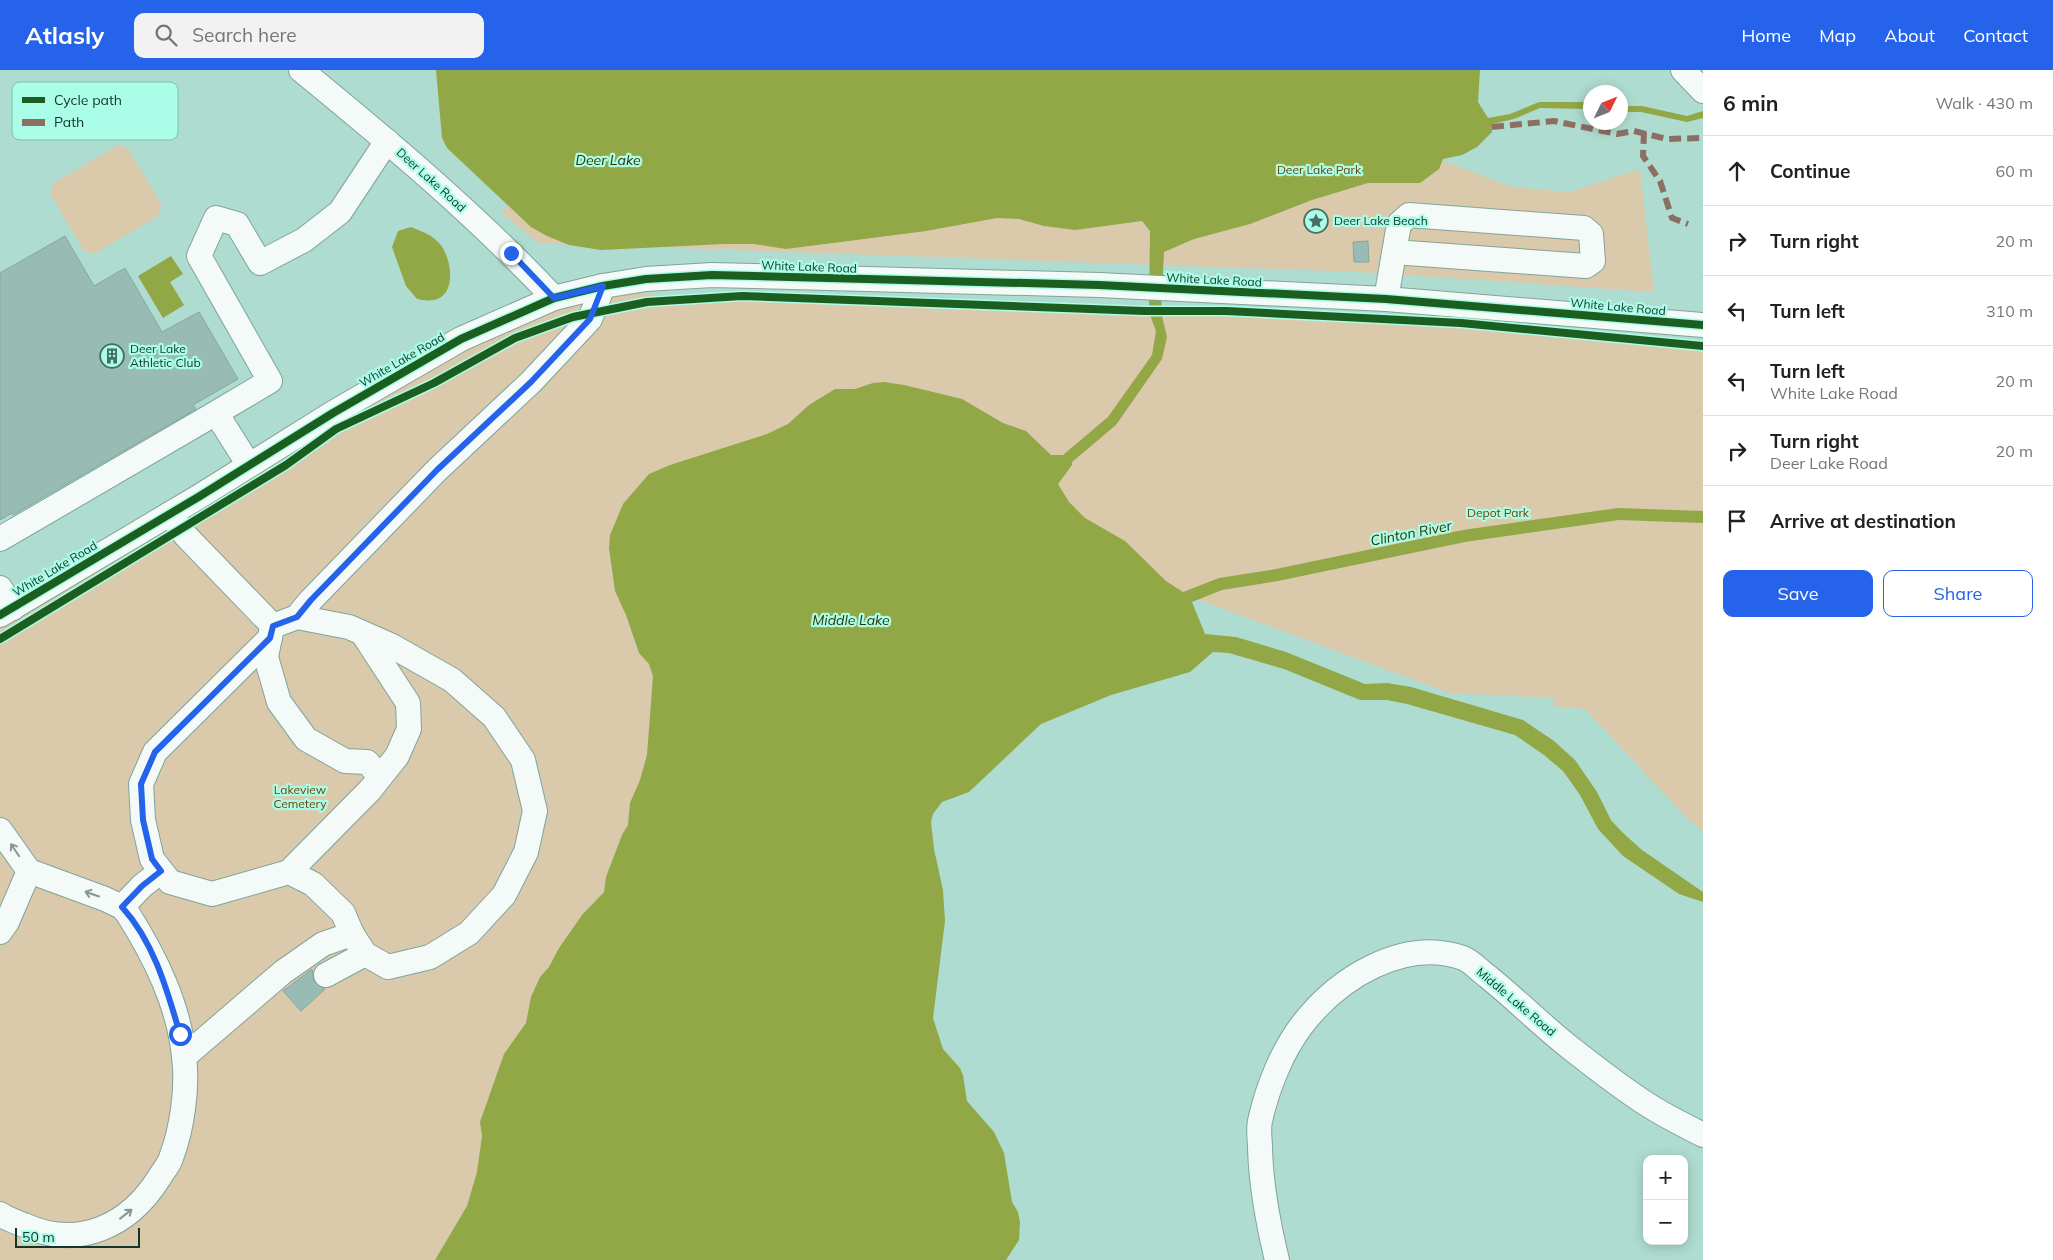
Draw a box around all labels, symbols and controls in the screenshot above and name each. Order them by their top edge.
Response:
search box [134,13,484,58]
text: Atlasly [25,20,104,50]
icon: search [152,21,180,49]
text: Search here [192,23,297,47]
text: Home [1741,24,1791,47]
text: Map [1819,24,1856,47]
text: About [1884,24,1935,47]
text: Contact [1963,24,2028,47]
legend [12,82,178,140]
north arrow [1583,85,1628,130]
text: 6 min [1723,90,1778,116]
text: Cycle path [54,91,122,109]
text: Walk · 430 m [1935,93,2033,113]
text: Path [54,113,84,131]
street label: Deer Lake Road [393,144,469,215]
water label: Deer Lake [575,151,641,169]
icon: ahead [1723,157,1751,185]
text: Continue [1770,159,1850,183]
text: 60 m [1996,161,2033,181]
park label: Deer Lake Park [1277,162,1362,177]
place icon: Deer Lake Beach [1303,208,1329,234]
place label: Deer Lake Beach [1334,213,1428,228]
icon: right [1723,227,1751,255]
text: Turn right [1770,229,1859,253]
text: 20 m [1996,231,2033,251]
route end [500,242,523,265]
street label: White Lake Road [761,257,857,276]
street label: White Lake Road [1166,270,1262,289]
street label: White Lake Road [1570,295,1666,318]
icon: left [1723,297,1751,325]
text: Turn left [1770,299,1845,323]
text: 310 m [1986,301,2033,321]
street label: White Lake Road [356,329,447,390]
place label: Deer Lake Athletic Club [130,341,201,370]
building icon: Deer Lake Athletic Club [99,343,125,369]
text: Turn left [1770,359,1845,383]
icon: left [1723,367,1751,395]
text: 20 m [1996,371,2033,391]
text: White Lake Road [1770,383,1898,403]
text: Turn right [1770,429,1859,453]
icon: right [1723,437,1751,465]
text: 20 m [1996,441,2033,461]
text: Deer Lake Road [1770,453,1888,473]
park label: Depot Park [1467,505,1530,520]
icon: arrive [1723,507,1751,535]
text: Arrive at destination [1770,509,1956,533]
water label: Clinton River [1369,516,1454,550]
street label: White Lake Road [10,537,100,600]
button: Save [1723,570,1873,617]
button: Share [1883,570,2033,617]
water label: Middle Lake [812,611,890,629]
park label: Lakeview Cemetery [273,782,327,811]
one-way arrow [9,844,19,858]
one-way arrow [84,889,100,898]
street label: Middle Lake Road [1474,964,1559,1039]
route start [169,1023,192,1046]
map controls [1643,1155,1688,1245]
button: + [1643,1155,1688,1200]
button: − [1643,1200,1688,1245]
one-way arrow [119,1208,132,1219]
scale bar [15,1225,140,1248]
text: 50 m [22,1228,55,1246]

